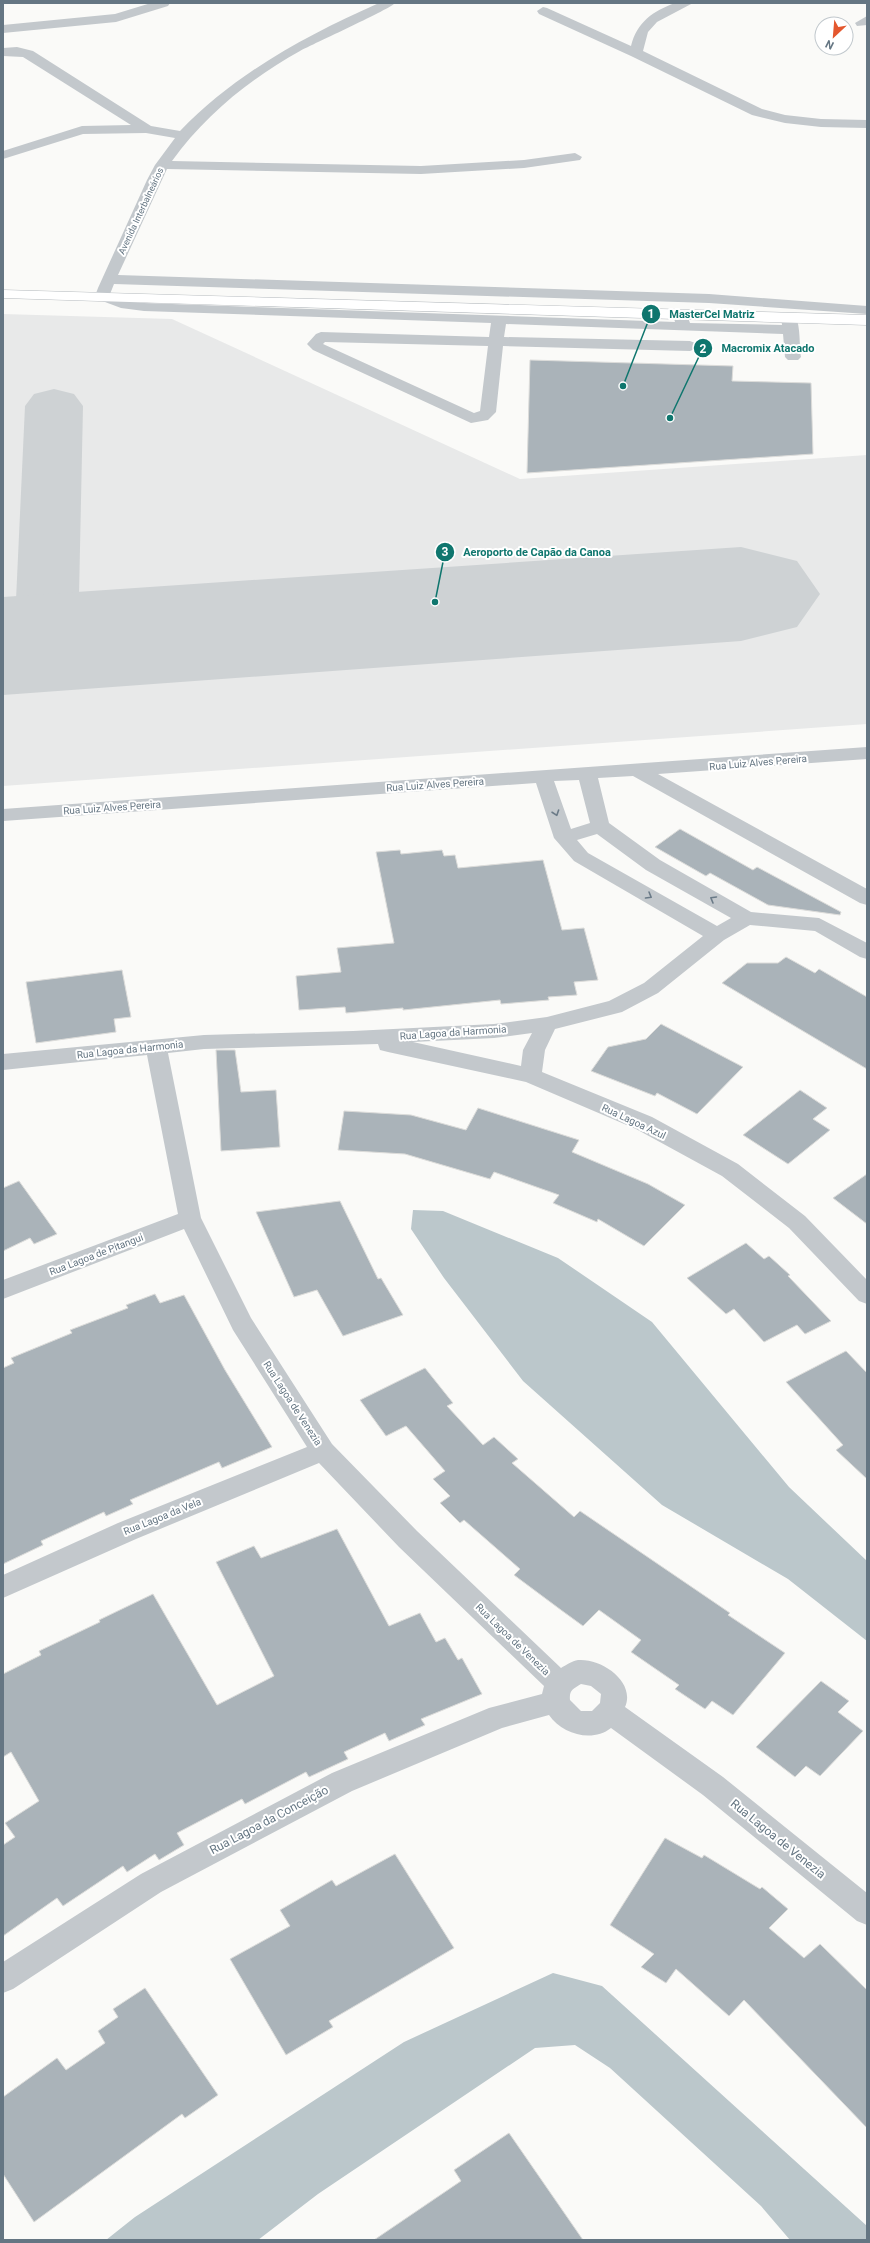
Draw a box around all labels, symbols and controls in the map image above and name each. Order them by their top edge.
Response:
north arrow [814,16,854,56]
text: N [823,37,836,52]
street label: Avenida Interbalneários [117,166,166,256]
callout: MasterCel Matriz [641,303,763,326]
text: 1 [648,307,654,321]
text: MasterCel Matriz [669,308,755,321]
callout: Macromix Atacado [693,337,822,360]
text: 2 [700,342,707,356]
text: Macromix Atacado [721,342,815,355]
callout: Aeroporto de Capão da Canoa [435,540,619,563]
text: 3 [442,545,449,559]
text: Aeroporto de Capão da Canoa [463,546,611,559]
street label: Rua Luiz Alves Pereira [709,753,807,772]
street label: Rua Luiz Alves Pereira [386,776,484,793]
street label: Rua Luiz Alves Pereira [63,799,161,816]
one-way arrow [551,809,559,816]
one-way arrow [645,891,652,898]
one-way arrow [710,896,717,904]
street label: Rua Lagoa da Harmonia [399,1023,507,1042]
street label: Rua Lagoa da Harmonia [76,1038,184,1061]
street label: Rua Lagoa Azul [600,1102,667,1141]
street label: Rua Lagoa de Pitangui [48,1231,145,1277]
street label: Rua Lagoa de Venezia [261,1359,324,1447]
street label: Rua Lagoa da Vela [122,1496,203,1537]
street label: Rua Lagoa de Venezia [474,1601,552,1677]
street label: Rua Lagoa da Conceição [207,1783,331,1857]
street label: Rua Lagoa de Venezia [728,1796,828,1882]

